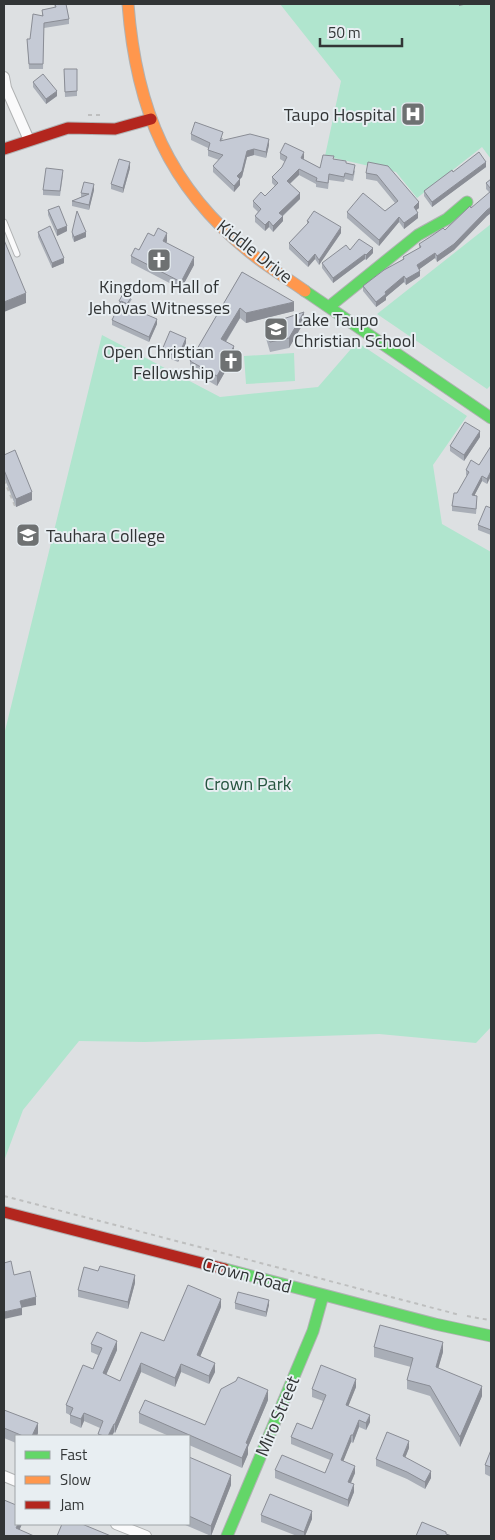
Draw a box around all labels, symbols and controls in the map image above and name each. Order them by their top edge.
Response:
scale bar [320,15,402,47]
text: 50 m [328,21,361,44]
place label: Taupo Hospital [284,101,396,128]
hospital icon: Taupo Hospital [400,101,426,127]
street label: Kiddle Drive [211,213,299,289]
church icon: Kingdom Hall of Jehovas Witnesses [146,247,172,273]
place label: Kingdom Hall of Jehovas Witnesses [88,273,230,321]
place label: Lake Taupo Christian School [294,306,415,354]
school or university icon: Lake Taupo Christian School [263,316,289,342]
place label: Open Christian Fellowship [103,338,214,386]
church icon: Open Christian Fellowship [218,348,244,374]
school or university icon: Tauhara College [15,522,41,548]
place label: Tauhara College [46,522,165,549]
park label: Crown Park [205,770,292,797]
street label: Crown Road [199,1250,295,1300]
street label: Miro Street [248,1371,306,1460]
legend [15,1435,190,1525]
text: Fast [60,1443,88,1466]
text: Slow [60,1468,91,1491]
text: Jam [60,1493,84,1516]

